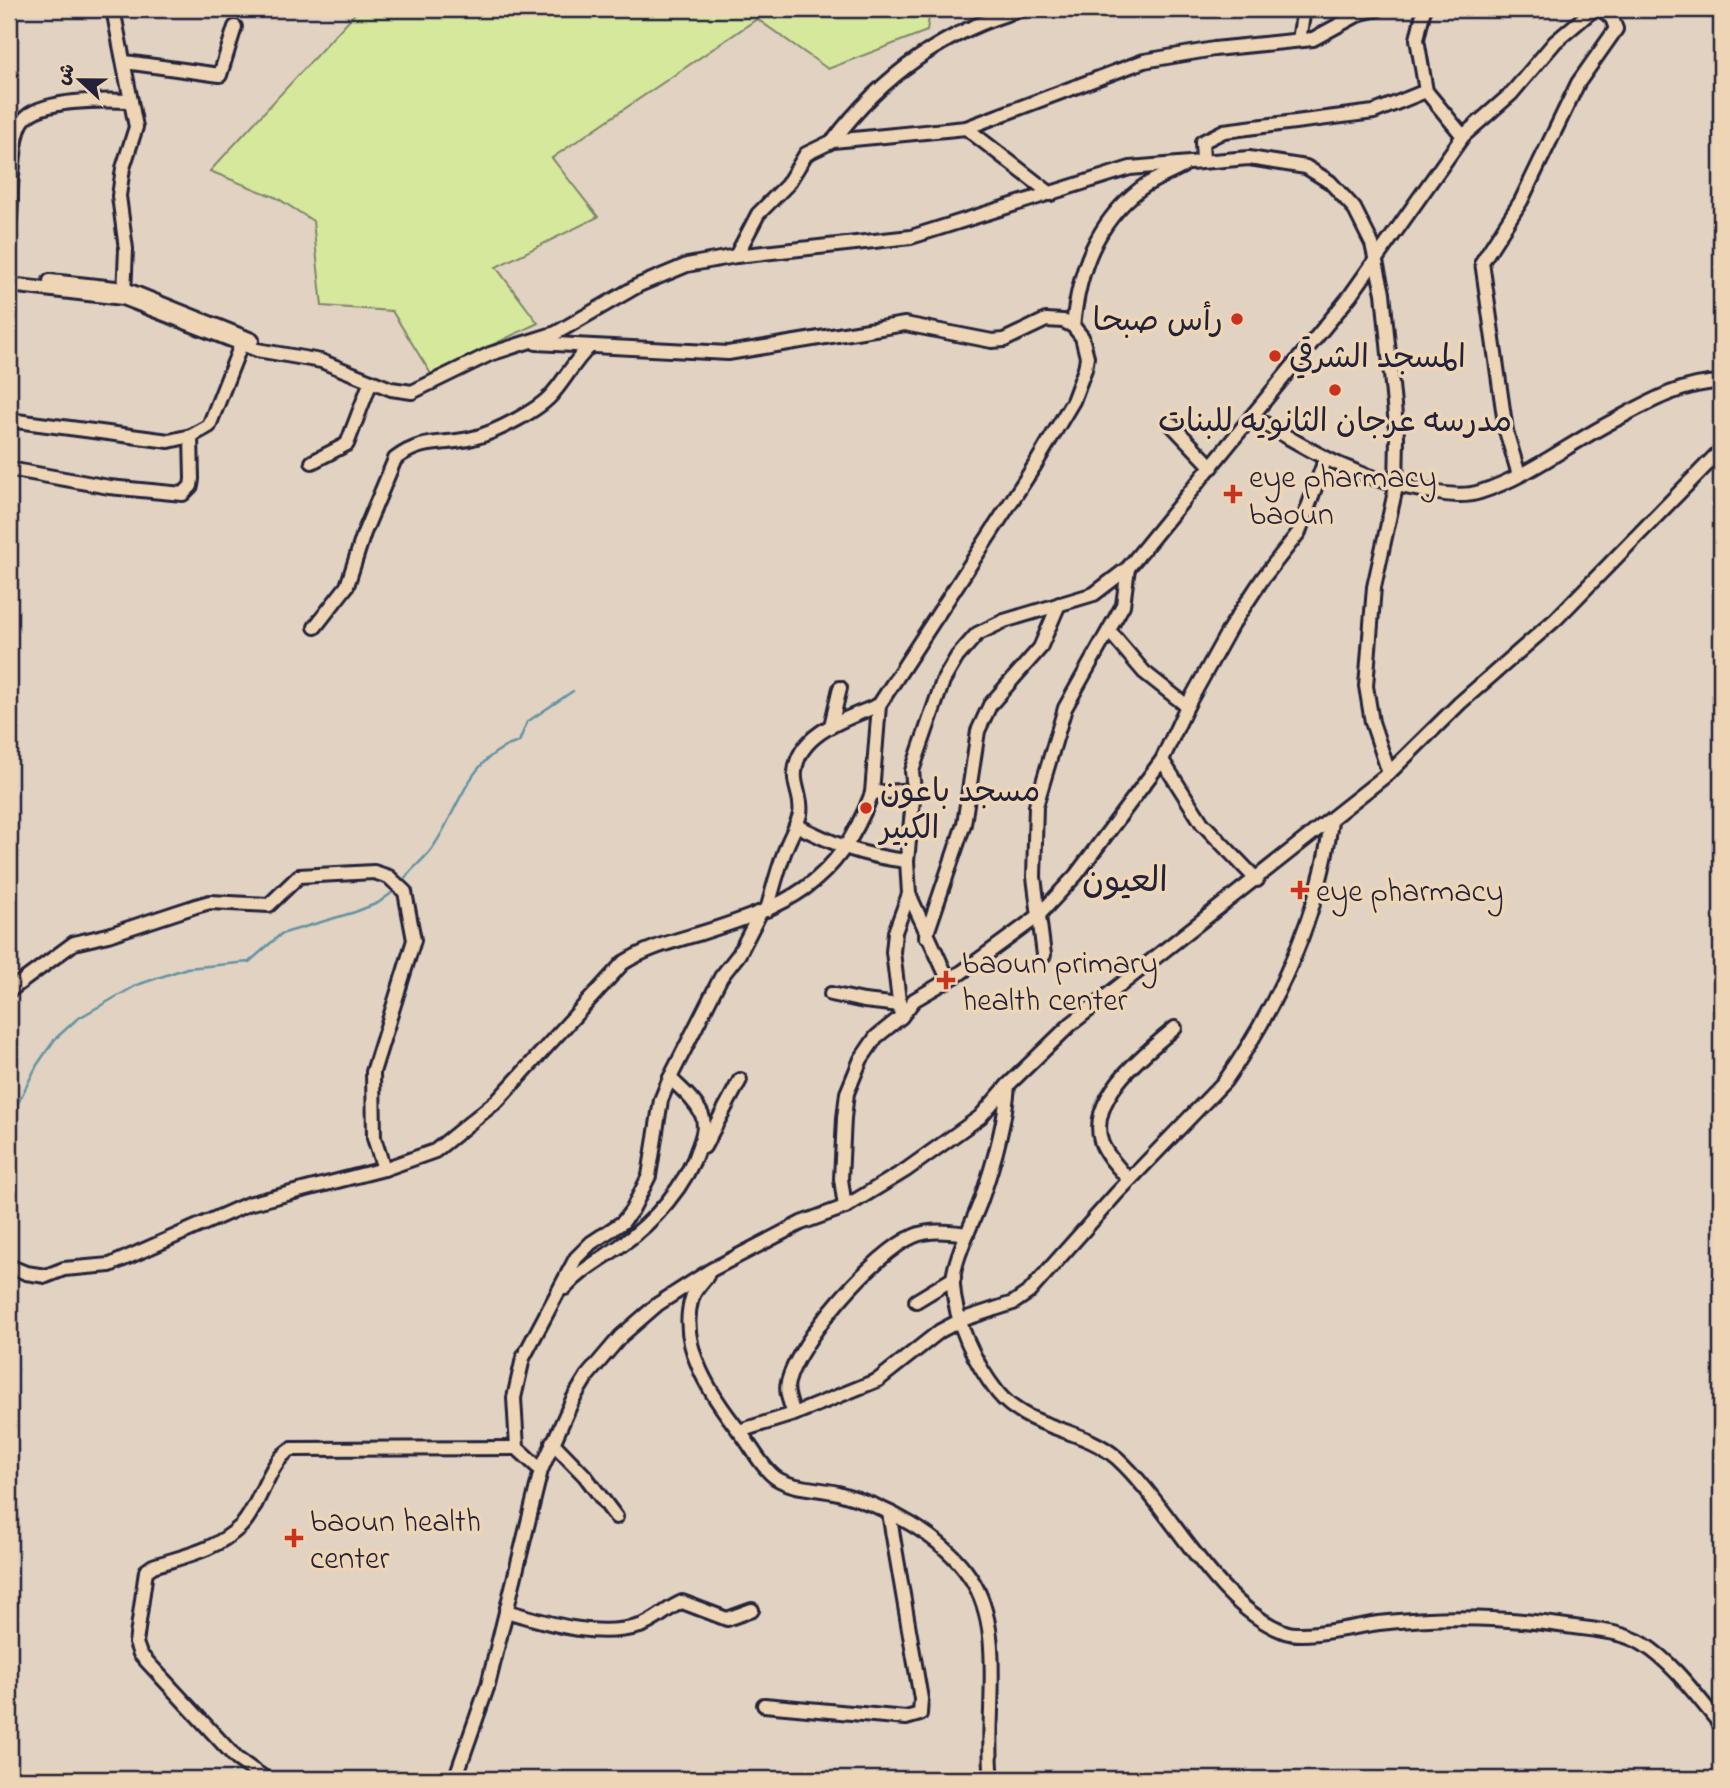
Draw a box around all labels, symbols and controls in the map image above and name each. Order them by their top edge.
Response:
north arrow [46,46,116,116]
text: ش [50,60,83,89]
place label: رأس صبحا [1093,299,1223,346]
marker: رأس صبحا [1229,311,1245,327]
place label: المسجد الشرقي [1289,336,1466,383]
marker: المسجد الشرقي [1267,348,1283,364]
marker: مدرسه عرجان الثانويه للبنات [1327,382,1343,398]
place label: مدرسه عرجان الثانويه للبنات [1158,400,1512,447]
place label: eye pharmacy baoun [1249,456,1436,540]
marker: eye pharmacy baoun [1223,484,1243,504]
place label: مسجد باعون الكبير [877,770,1040,854]
marker: مسجد باعون الكبير [858,800,874,816]
district label: العيون [1082,857,1168,908]
place label: eye pharmacy [1316,870,1503,917]
marker: eye pharmacy [1290,880,1310,900]
place label: baoun primary health center [962,942,1158,1026]
marker: baoun primary health center [936,970,956,990]
place label: baoun health center [310,1500,481,1584]
marker: baoun health center [284,1528,304,1548]

